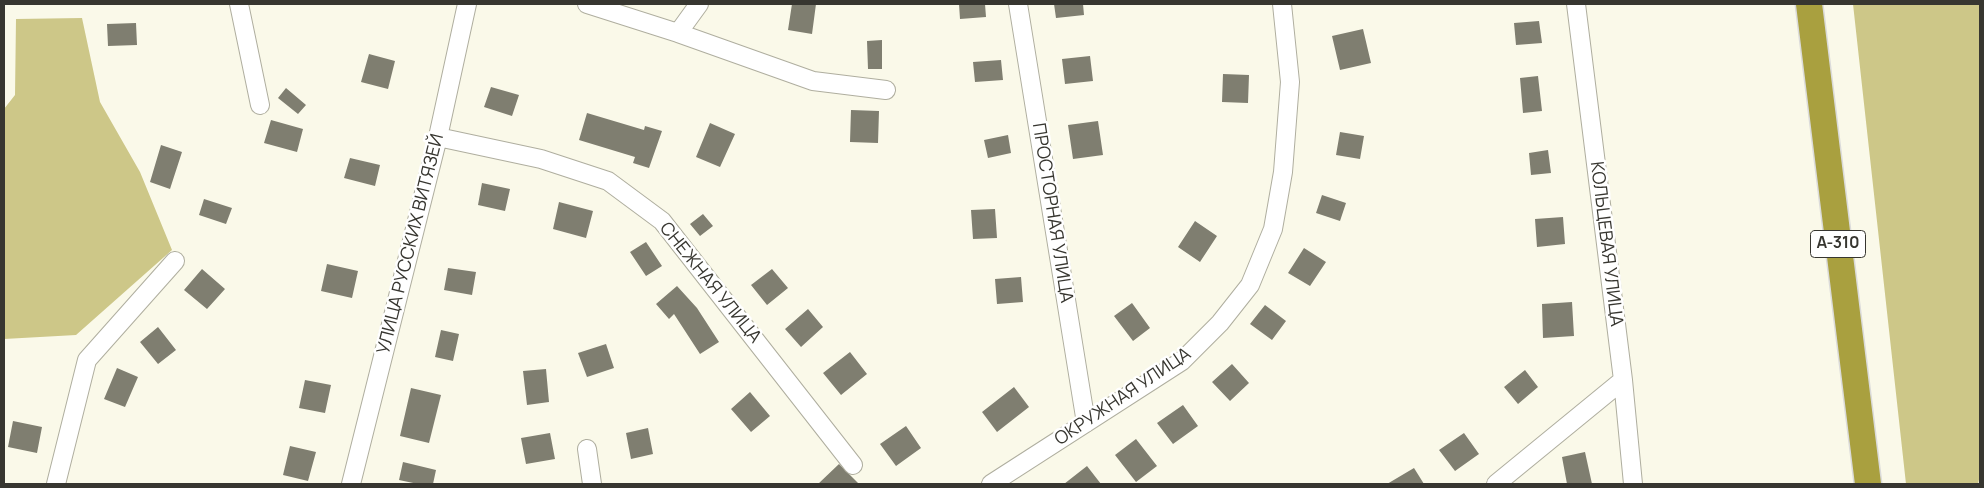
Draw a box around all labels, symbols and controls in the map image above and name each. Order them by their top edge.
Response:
street label: ПРОСТОРНАЯ УЛИЦА [1027,122,1077,304]
street label: УЛИЦА РУССКИХ ВИТЯЗЕЙ [373,132,449,356]
street label: КОЛЬЦЕВАЯ УЛИЦА [1585,160,1627,328]
street label: СНЕЖНАЯ УЛИЦА [655,218,765,348]
road number: А-310 [1810,230,1866,258]
street label: ОКРУЖНАЯ УЛИЦА [1051,344,1195,450]

